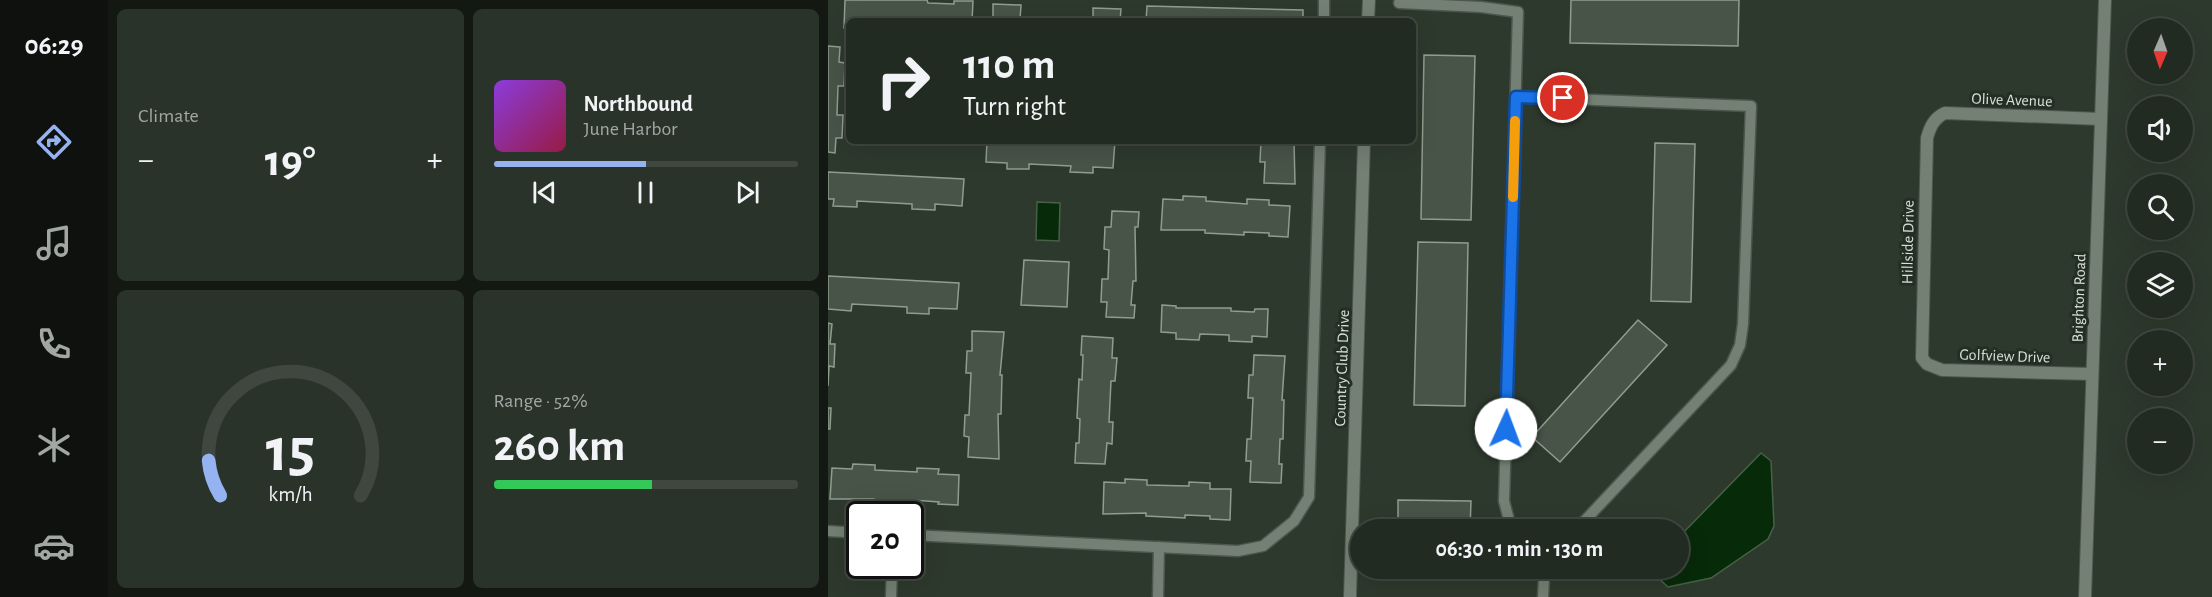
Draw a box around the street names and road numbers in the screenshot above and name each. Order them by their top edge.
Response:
street label: Olive Avenue [1971,91,2053,109]
street label: Hillside Drive [1899,200,1917,284]
street label: Brighton Road [2069,253,2089,343]
street label: Country Club Drive [1332,309,1353,427]
street label: Golfview Drive [1959,346,2051,366]

